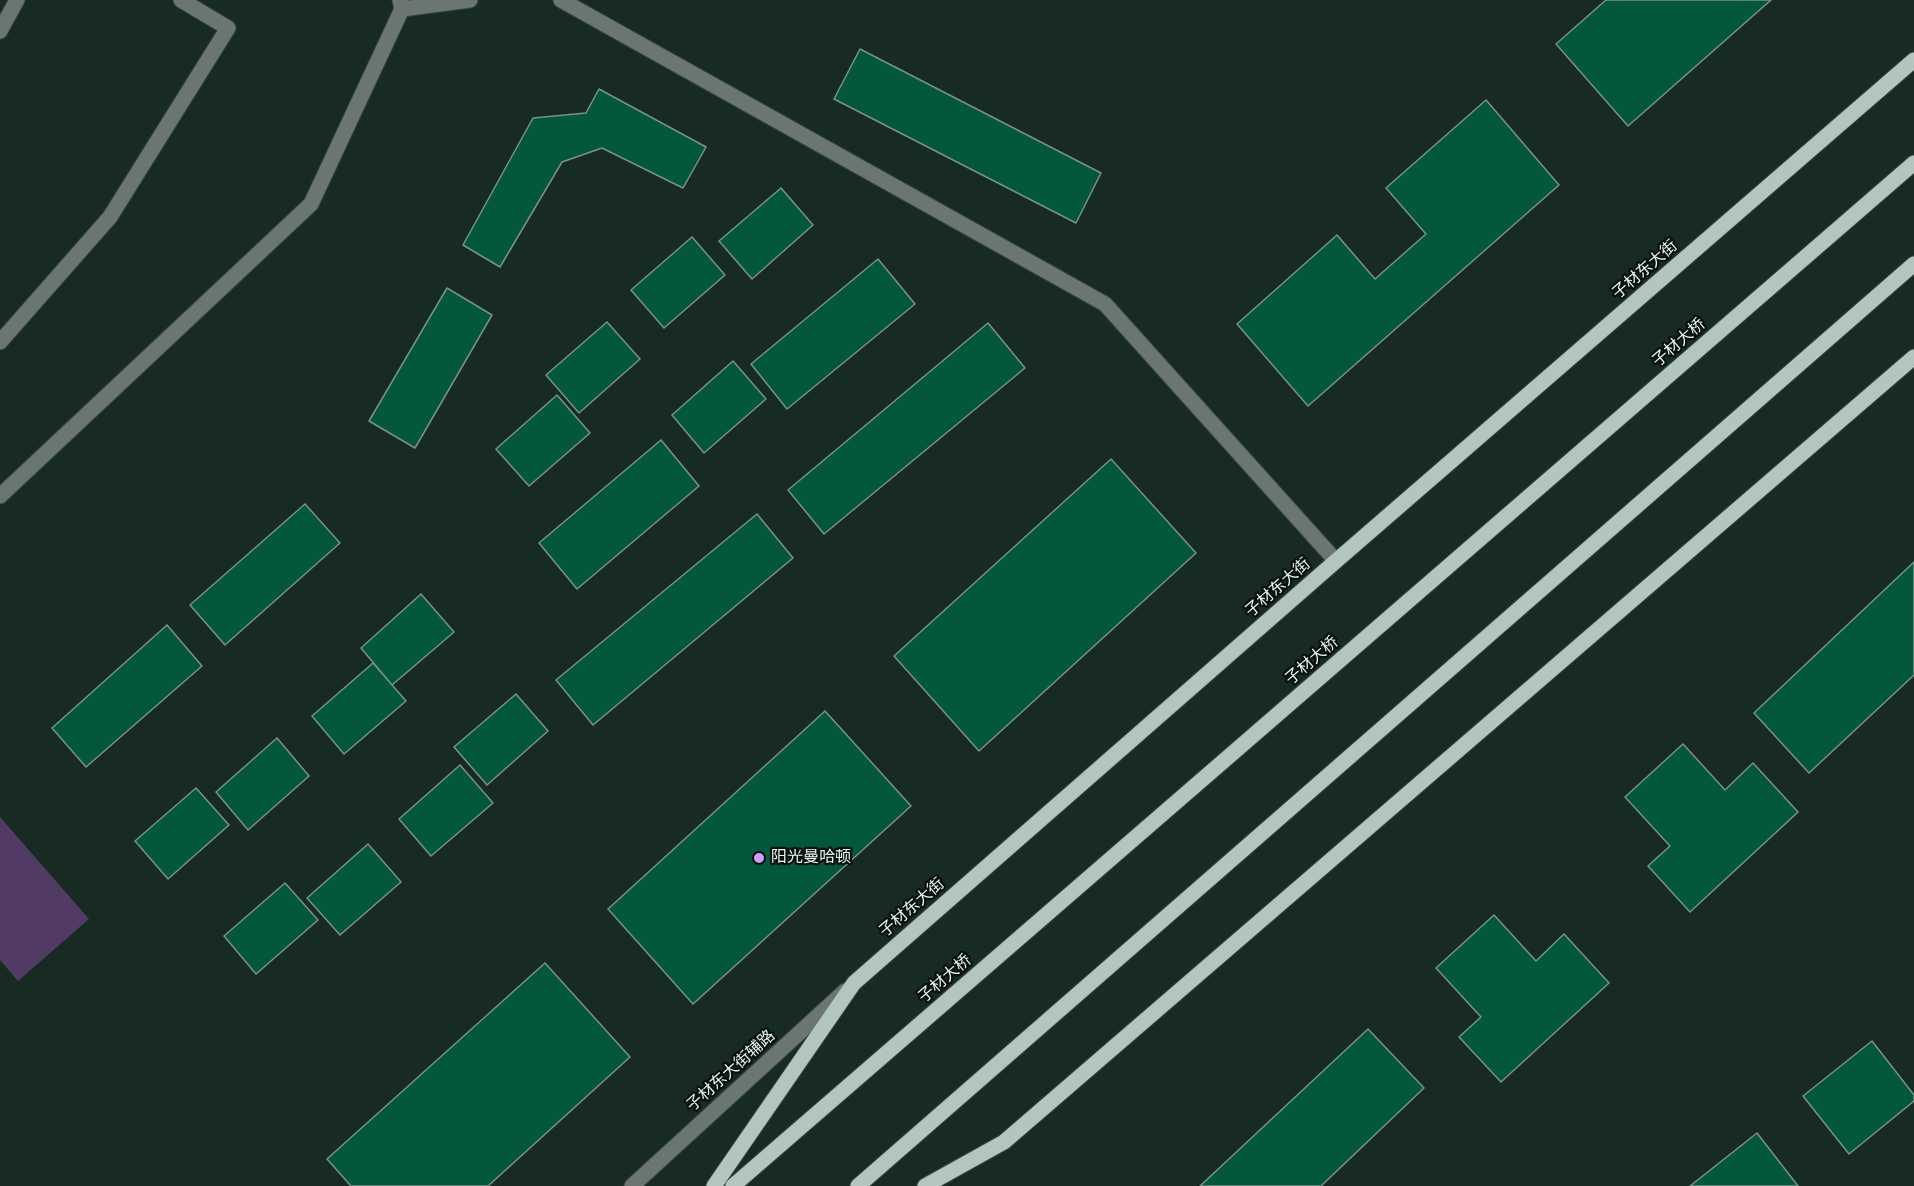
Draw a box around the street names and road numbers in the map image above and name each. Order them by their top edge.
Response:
street label: 子材东大街 [1609,237,1681,303]
street label: 子材大桥 [1649,315,1709,371]
street label: 子材东大街 [1242,555,1314,621]
street label: 子材大桥 [1282,633,1342,689]
street label: 子材东大街 [876,875,948,941]
street label: 子材大桥 [915,951,975,1007]
street label: 子材东大街辅路 [683,1026,779,1116]

